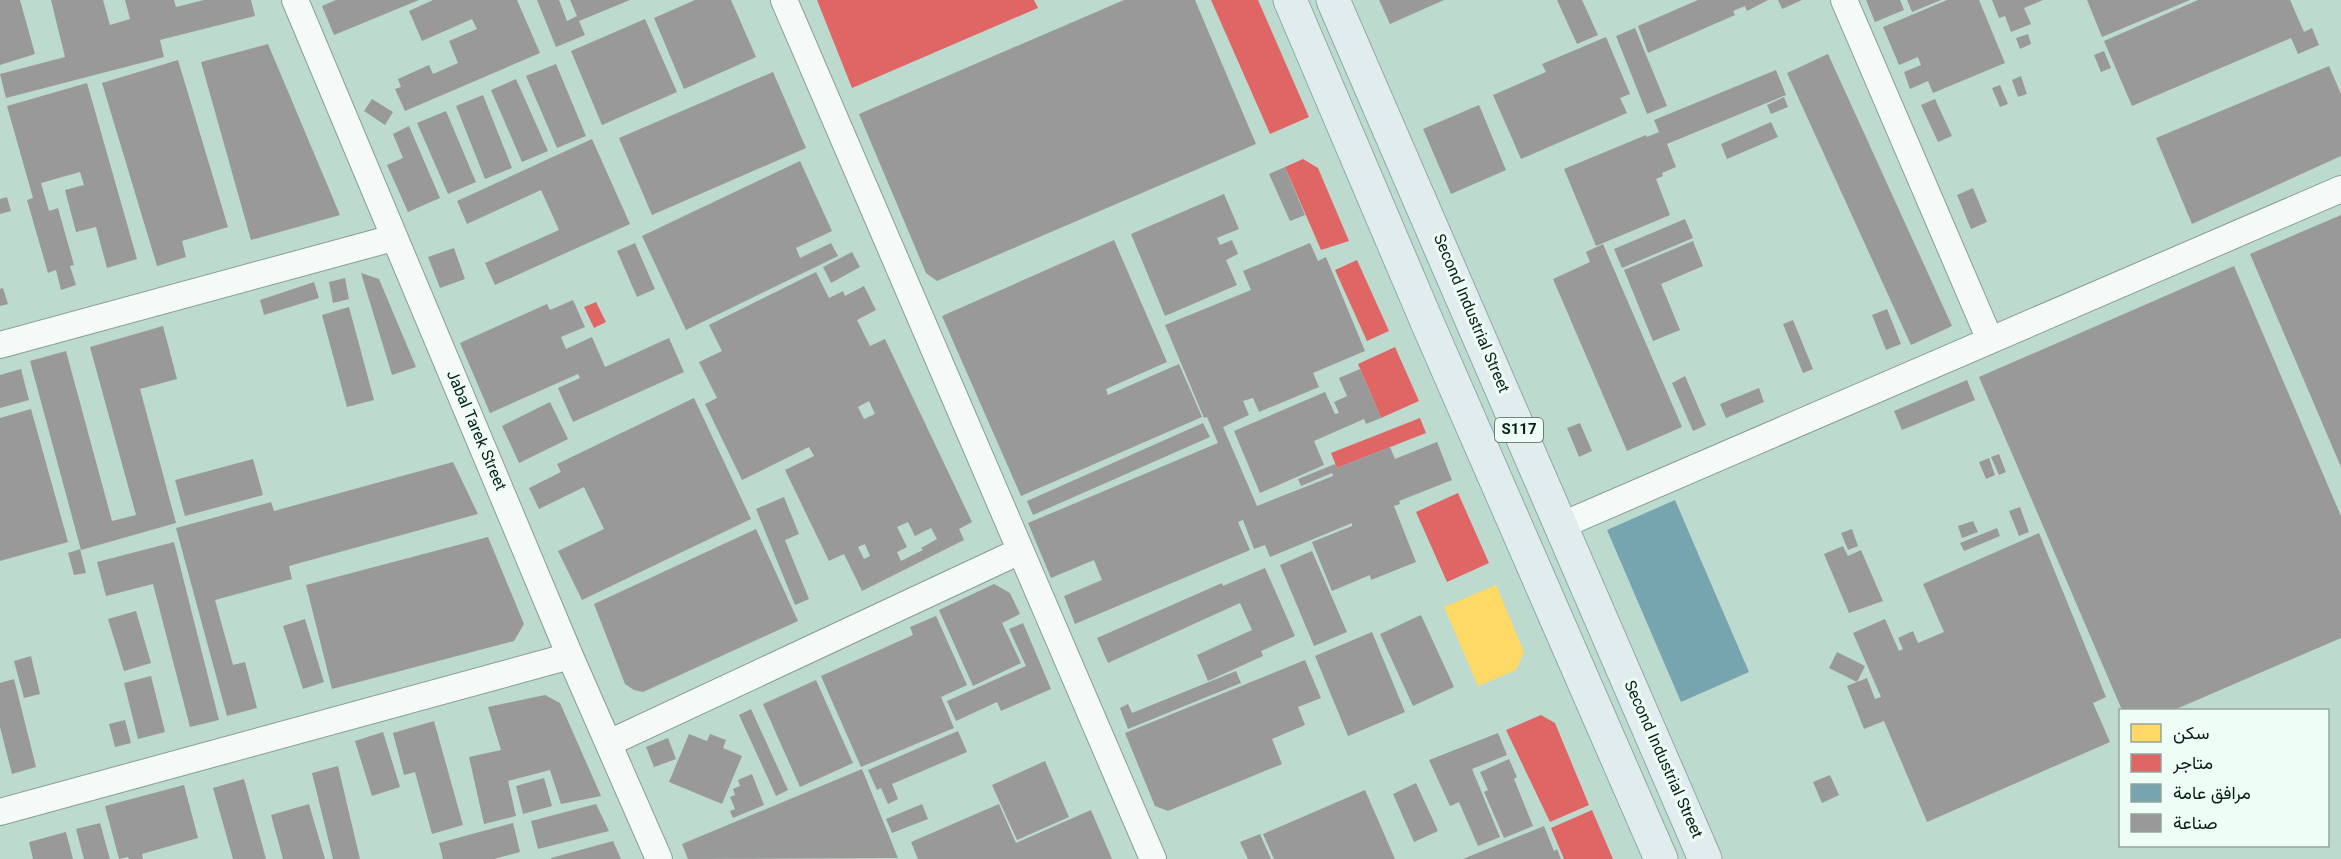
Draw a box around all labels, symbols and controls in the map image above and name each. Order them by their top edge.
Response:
street label: Second Industrial Street [1425,231,1515,397]
street label: Jabal Tarek Street [438,367,512,495]
road number: S117 [1495,418,1543,442]
street label: Second Industrial Street [1616,677,1708,843]
legend [2119,709,2329,847]
text: سكن [2173,721,2209,749]
text: متاجر [2172,751,2213,779]
text: مرافق عامة [2173,781,2251,809]
text: صناعة [2173,811,2218,839]

